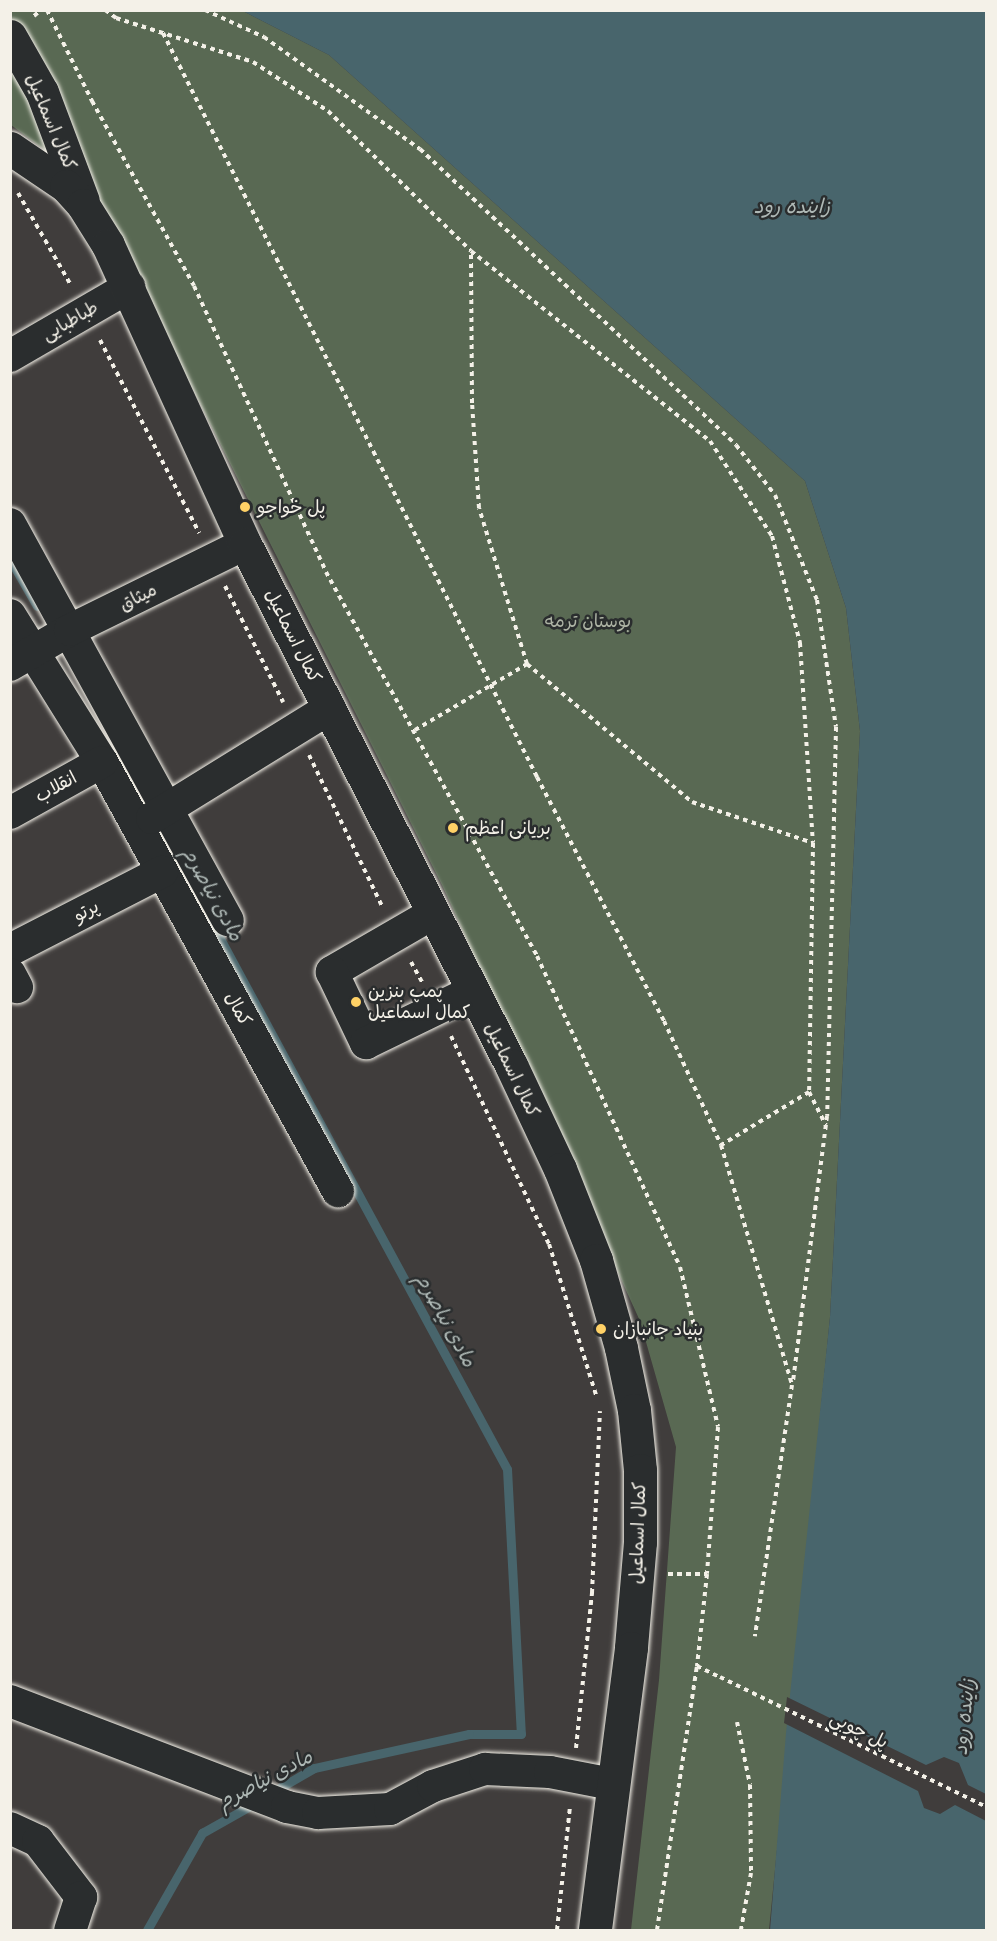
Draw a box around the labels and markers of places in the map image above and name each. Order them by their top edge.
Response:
place label: پل خواجو [257,496,325,518]
marker: پل خواجو [238,500,252,514]
place label: بریانی اعظم [465,817,551,839]
marker: بریانی اعظم [446,821,460,835]
place label: پمپ بنزین کمال اسماعیل [368,981,470,1024]
marker: پمپ بنزین کمال اسماعیل [349,995,363,1009]
place label: بنیاد جانبازان [613,1318,703,1340]
marker: بنیاد جانبازان [594,1322,608,1336]

